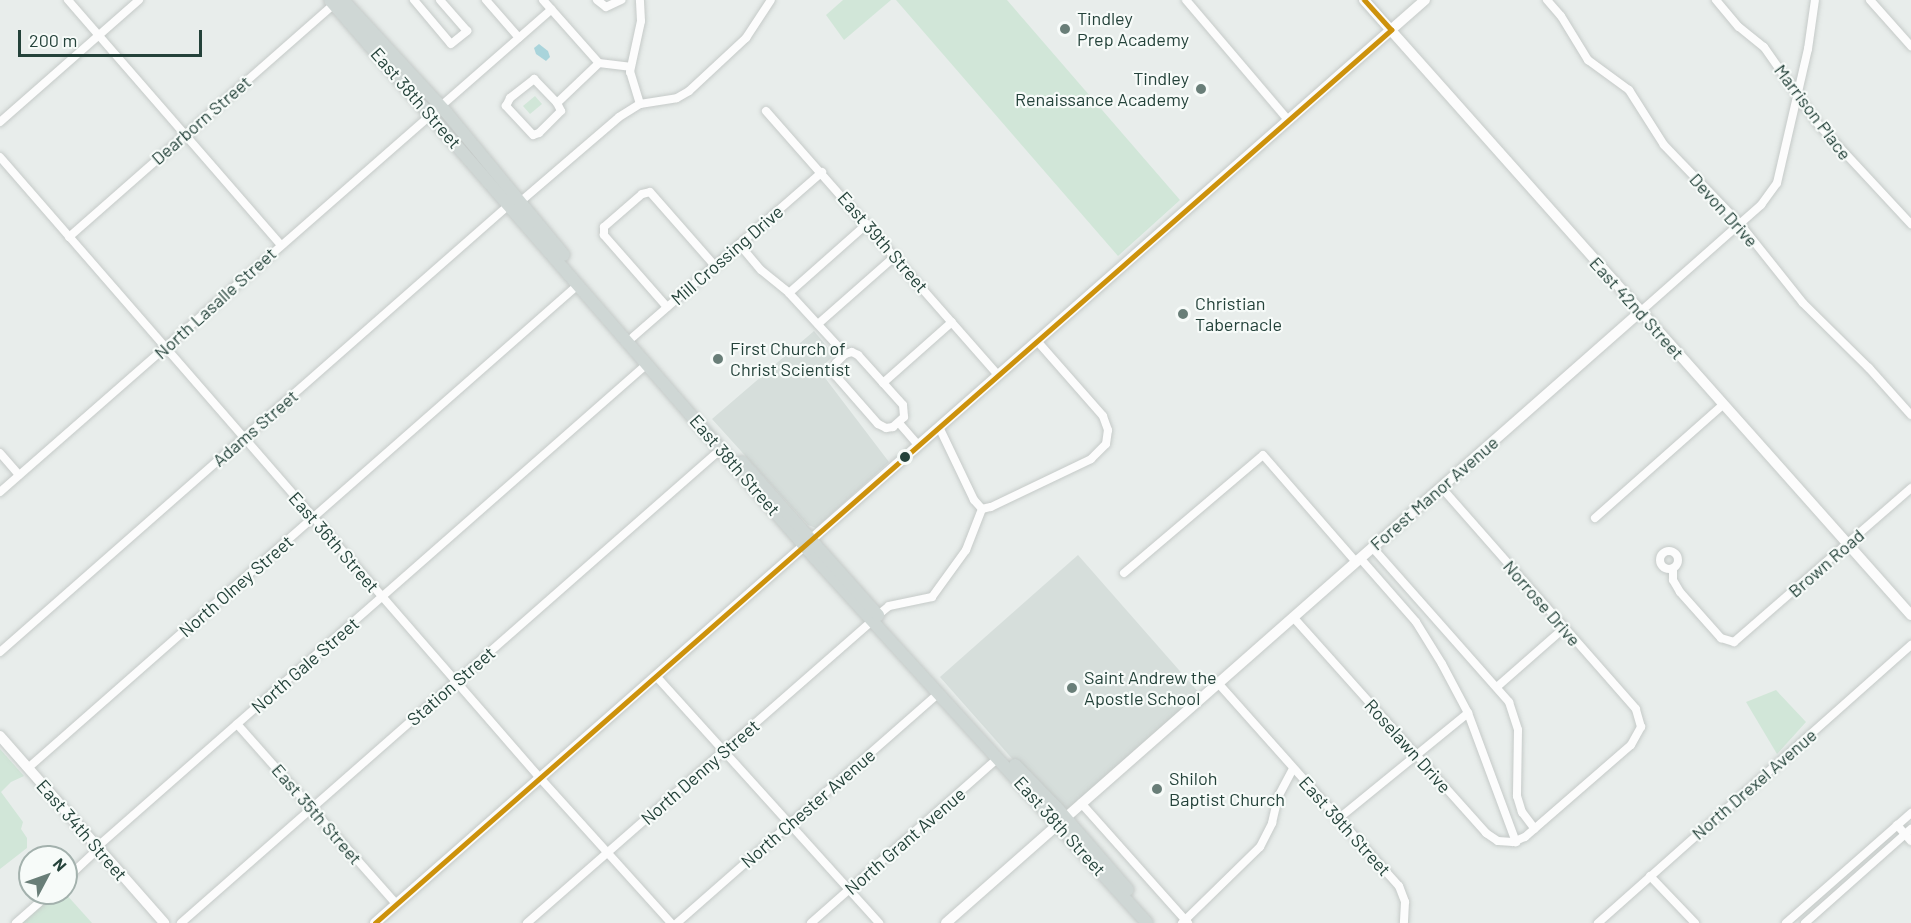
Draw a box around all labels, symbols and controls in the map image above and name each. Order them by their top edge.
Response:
place label: Tindley Prep Academy [1077,8,1189,50]
scale bar [21,18,206,56]
marker: Tindley Prep Academy [1058,22,1072,36]
text: 200 m [29,29,77,51]
street label: East 38th Street [366,43,466,153]
street label: Marrison Place [1770,60,1856,164]
place label: Tindley Renaissance Academy [1015,68,1189,110]
street label: Dearborn Street [147,71,255,169]
marker: Tindley Renaissance Academy [1194,82,1208,96]
street label: Devon Drive [1685,169,1763,251]
street label: East 39th Street [833,187,933,297]
street label: Mill Crossing Drive [667,201,787,309]
street label: North Lasalle Street [150,243,280,363]
street label: East 42nd Street [1585,252,1689,364]
place label: Christian Tabernacle [1195,293,1282,336]
marker: Christian Tabernacle [1176,307,1190,321]
place label: First Church of Christ Scientist [730,338,851,380]
marker: First Church of Christ Scientist [711,352,725,366]
street label: Adams Street [208,385,302,471]
street label: East 38th Street [685,410,785,520]
street label: Forest Manor Avenue [1365,431,1503,555]
unlabelled marker [899,451,911,463]
street label: East 36th Street [284,487,384,597]
street label: Brown Road [1784,524,1868,602]
street label: North Olney Street [175,531,297,641]
street label: Norrose Drive [1499,556,1585,650]
street label: North Gale Street [247,612,363,718]
street label: Station Street [403,642,499,730]
place label: Saint Andrew the Apostle School [1084,667,1217,710]
marker: Saint Andrew the Apostle School [1065,681,1079,695]
street label: Roselawn Drive [1360,695,1456,797]
street label: North Denny Street [636,715,764,829]
street label: North Drexel Avenue [1687,724,1821,844]
street label: North Chester Avenue [737,744,879,872]
street label: East 35th Street [267,759,367,869]
place label: Shiloh Baptist Church [1169,768,1285,810]
street label: East 38th Street [1010,772,1110,880]
street label: East 39th Street [1295,772,1395,880]
street label: East 34th Street [32,775,132,885]
marker: Shiloh Baptist Church [1150,782,1164,796]
street label: North Grant Avenue [840,783,970,899]
north arrow [18,845,78,905]
text: N [50,854,71,874]

